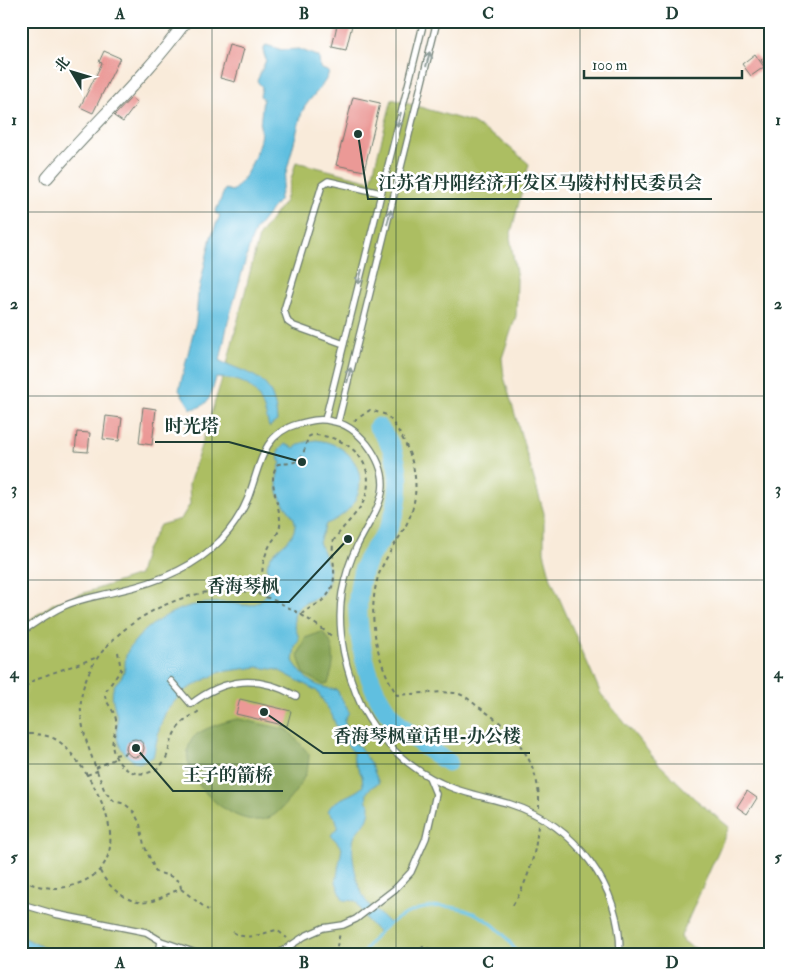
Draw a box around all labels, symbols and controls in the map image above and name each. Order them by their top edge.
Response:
text: A [114,4,126,24]
text: B [299,4,309,24]
text: C [482,4,494,24]
text: D [665,4,679,24]
north arrow [48,48,98,98]
scale bar [584,48,742,80]
one-way arrow [424,52,433,68]
text: 北 [51,54,73,75]
text: 100 m [592,56,628,75]
text: 1 [11,110,17,130]
text: 1 [775,110,781,130]
one-way arrow [394,111,403,127]
callout: 江苏省丹阳经济开发区马陵村村民委员会 [368,166,712,199]
text: 江苏省丹阳经济开发区马陵村村民委员会 [378,172,702,195]
one-way arrow [384,210,394,226]
one-way arrow [355,269,364,285]
text: 2 [10,294,18,314]
text: 2 [774,294,782,314]
one-way arrow [345,367,354,383]
callout: 时光塔 [155,409,229,442]
text: 时光塔 [165,415,219,438]
text: 3 [11,479,17,499]
text: 3 [775,479,781,499]
callout: 香海琴枫 [197,569,289,602]
text: 香海琴枫 [207,575,279,598]
text: 4 [9,663,20,683]
text: 4 [773,663,784,683]
callout: 香海琴枫童话里-办公楼 [323,720,530,753]
text: 香海琴枫童话里-办公楼 [333,725,521,748]
callout: 王子的箭桥 [173,758,283,791]
text: 王子的箭桥 [183,764,273,787]
text: 5 [10,847,18,867]
text: 5 [774,847,782,867]
text: A [114,953,126,973]
text: B [299,953,309,973]
text: C [482,953,494,973]
text: D [665,953,679,973]

